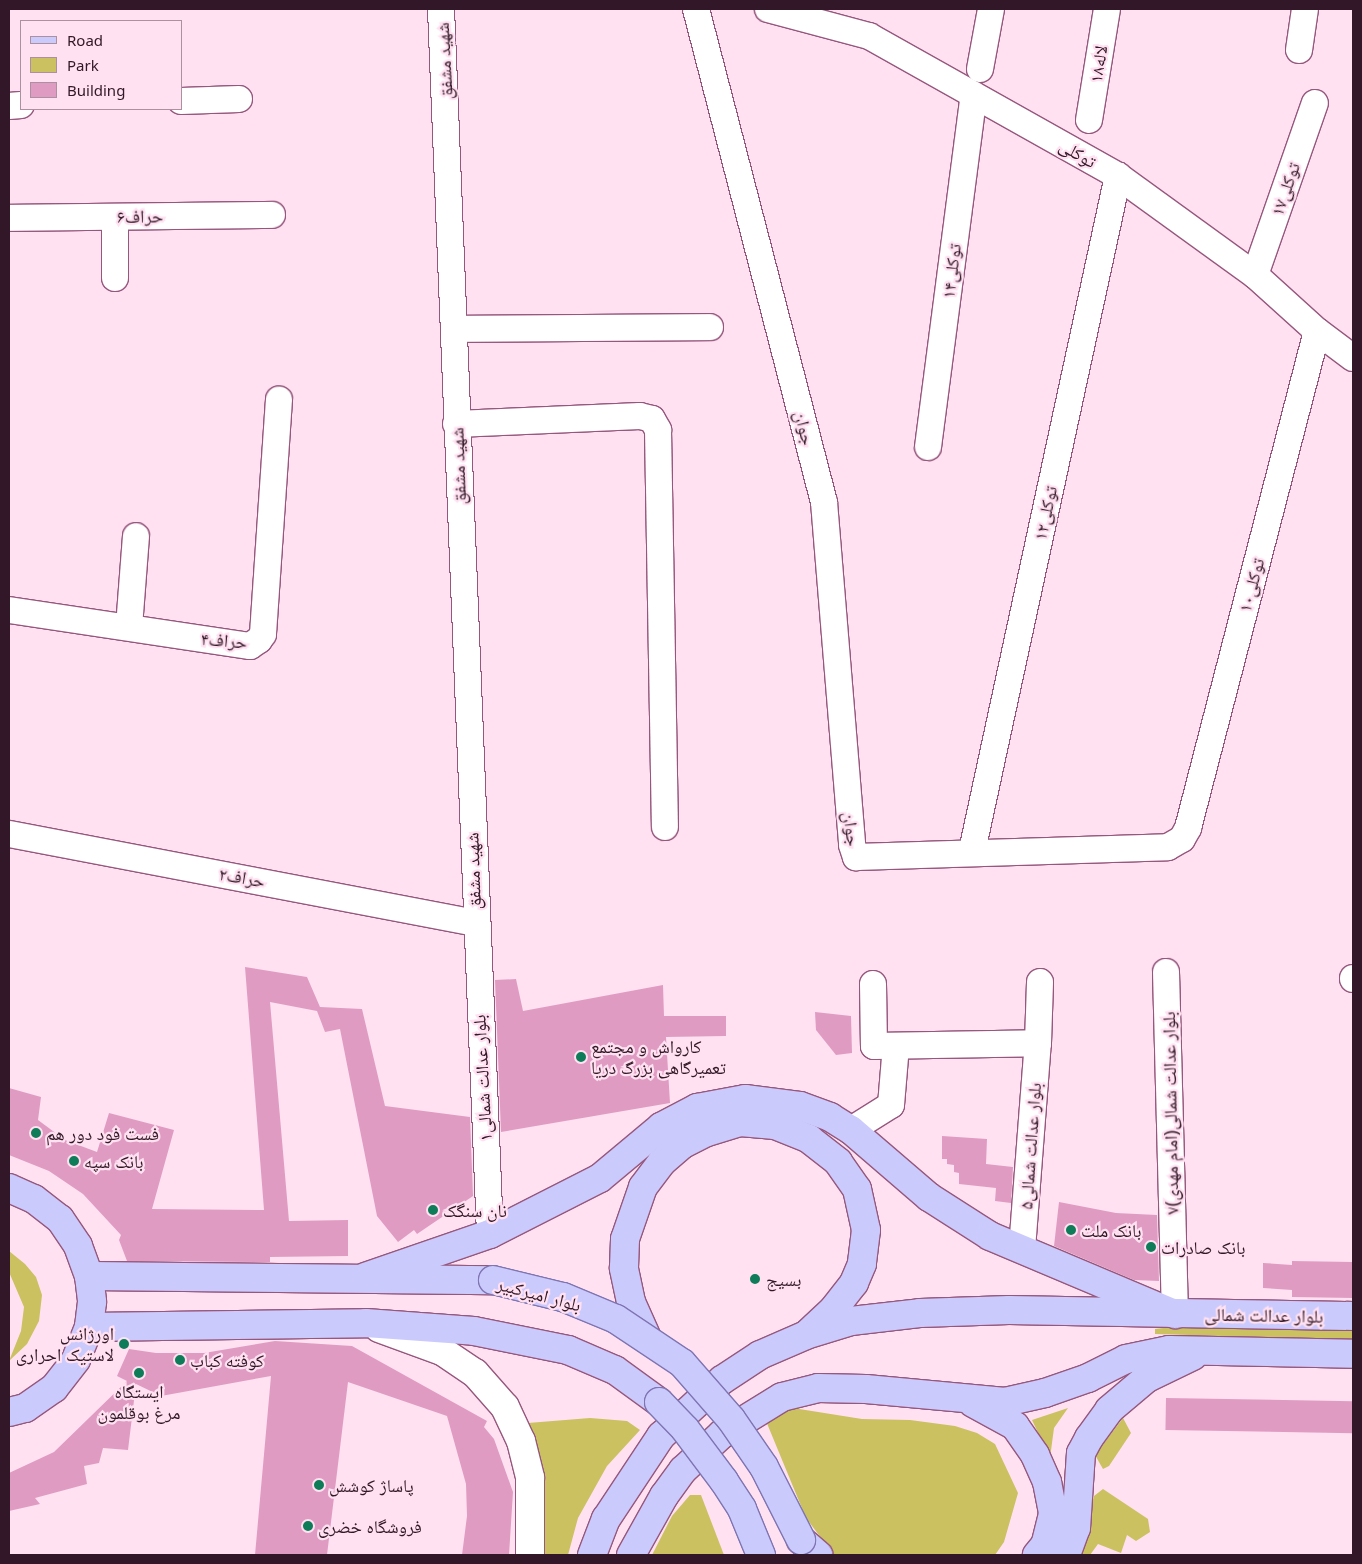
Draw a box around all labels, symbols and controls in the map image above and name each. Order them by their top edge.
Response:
legend [20,20,182,110]
street label: شهید مشفق [431,22,457,100]
text: Road [67,30,103,50]
street label: لاله۱۸ [1084,44,1112,84]
text: Park [67,55,99,75]
text: Building [67,80,125,100]
street label: توکلی [1056,134,1100,172]
street label: توکلی۱۷ [1266,159,1304,219]
street label: حراف۶ [117,205,163,227]
street label: توکلی۱۴ [937,242,965,300]
street label: جوان [790,409,820,447]
street label: شهید مشفق [446,427,470,505]
street label: توکلی۱۲ [1029,484,1061,542]
street label: ۱۰توکلی [1233,556,1269,614]
street label: حراف۴ [200,627,248,653]
street label: جوان [839,810,865,848]
street label: شهید مشفق [461,832,485,910]
street label: حراف۲ [217,862,267,892]
street label: ۷بلوار عدالت شمالی(امام مهدی) [1157,1011,1183,1215]
street label: بلوار عدالت شمالی۱ [468,1014,496,1142]
place label: کارواش و مجتمع تعمیرگاهی بزرگ دریا [591,1036,726,1078]
marker: کارواش و مجتمع تعمیرگاهی بزرگ دریا [575,1051,587,1063]
street label: بلوار عدالت شمالی۵ [1015,1082,1045,1210]
place label: فست فود دور هم [46,1122,159,1144]
marker: فست فود دور هم [30,1127,42,1139]
place label: بانک سپه [84,1150,144,1172]
marker: بانک سپه [68,1155,80,1167]
place label: نان سنگک [443,1199,507,1221]
marker: نان سنگک [427,1204,439,1216]
place label: بانک ملت [1081,1219,1141,1241]
marker: بانک ملت [1065,1224,1077,1236]
place label: بانک صادرات [1161,1236,1245,1258]
marker: بانک صادرات [1145,1241,1157,1253]
place label: بسیج [766,1268,801,1290]
street label: بلوار امیرکبیر [494,1272,584,1316]
marker: بسیج [748,1272,762,1286]
street label: بلوار عدالت شمالی [1204,1303,1324,1327]
place label: اورژانس لاستیک احرارى [16,1323,114,1366]
marker: اورژانس لاستیک احرارى [118,1338,130,1350]
place label: کوفته کباب [190,1349,264,1371]
marker: کوفته کباب [174,1354,186,1366]
marker: ایستگاه مرغ بوقلمون [133,1367,145,1379]
place label: ایستگاه مرغ بوقلمون [98,1381,180,1424]
place label: پاساژ کوشش [329,1474,414,1496]
marker: پاساژ کوشش [313,1479,325,1491]
place label: فروشگاه خضری [318,1515,422,1537]
marker: فروشگاه خضری [302,1520,314,1532]

